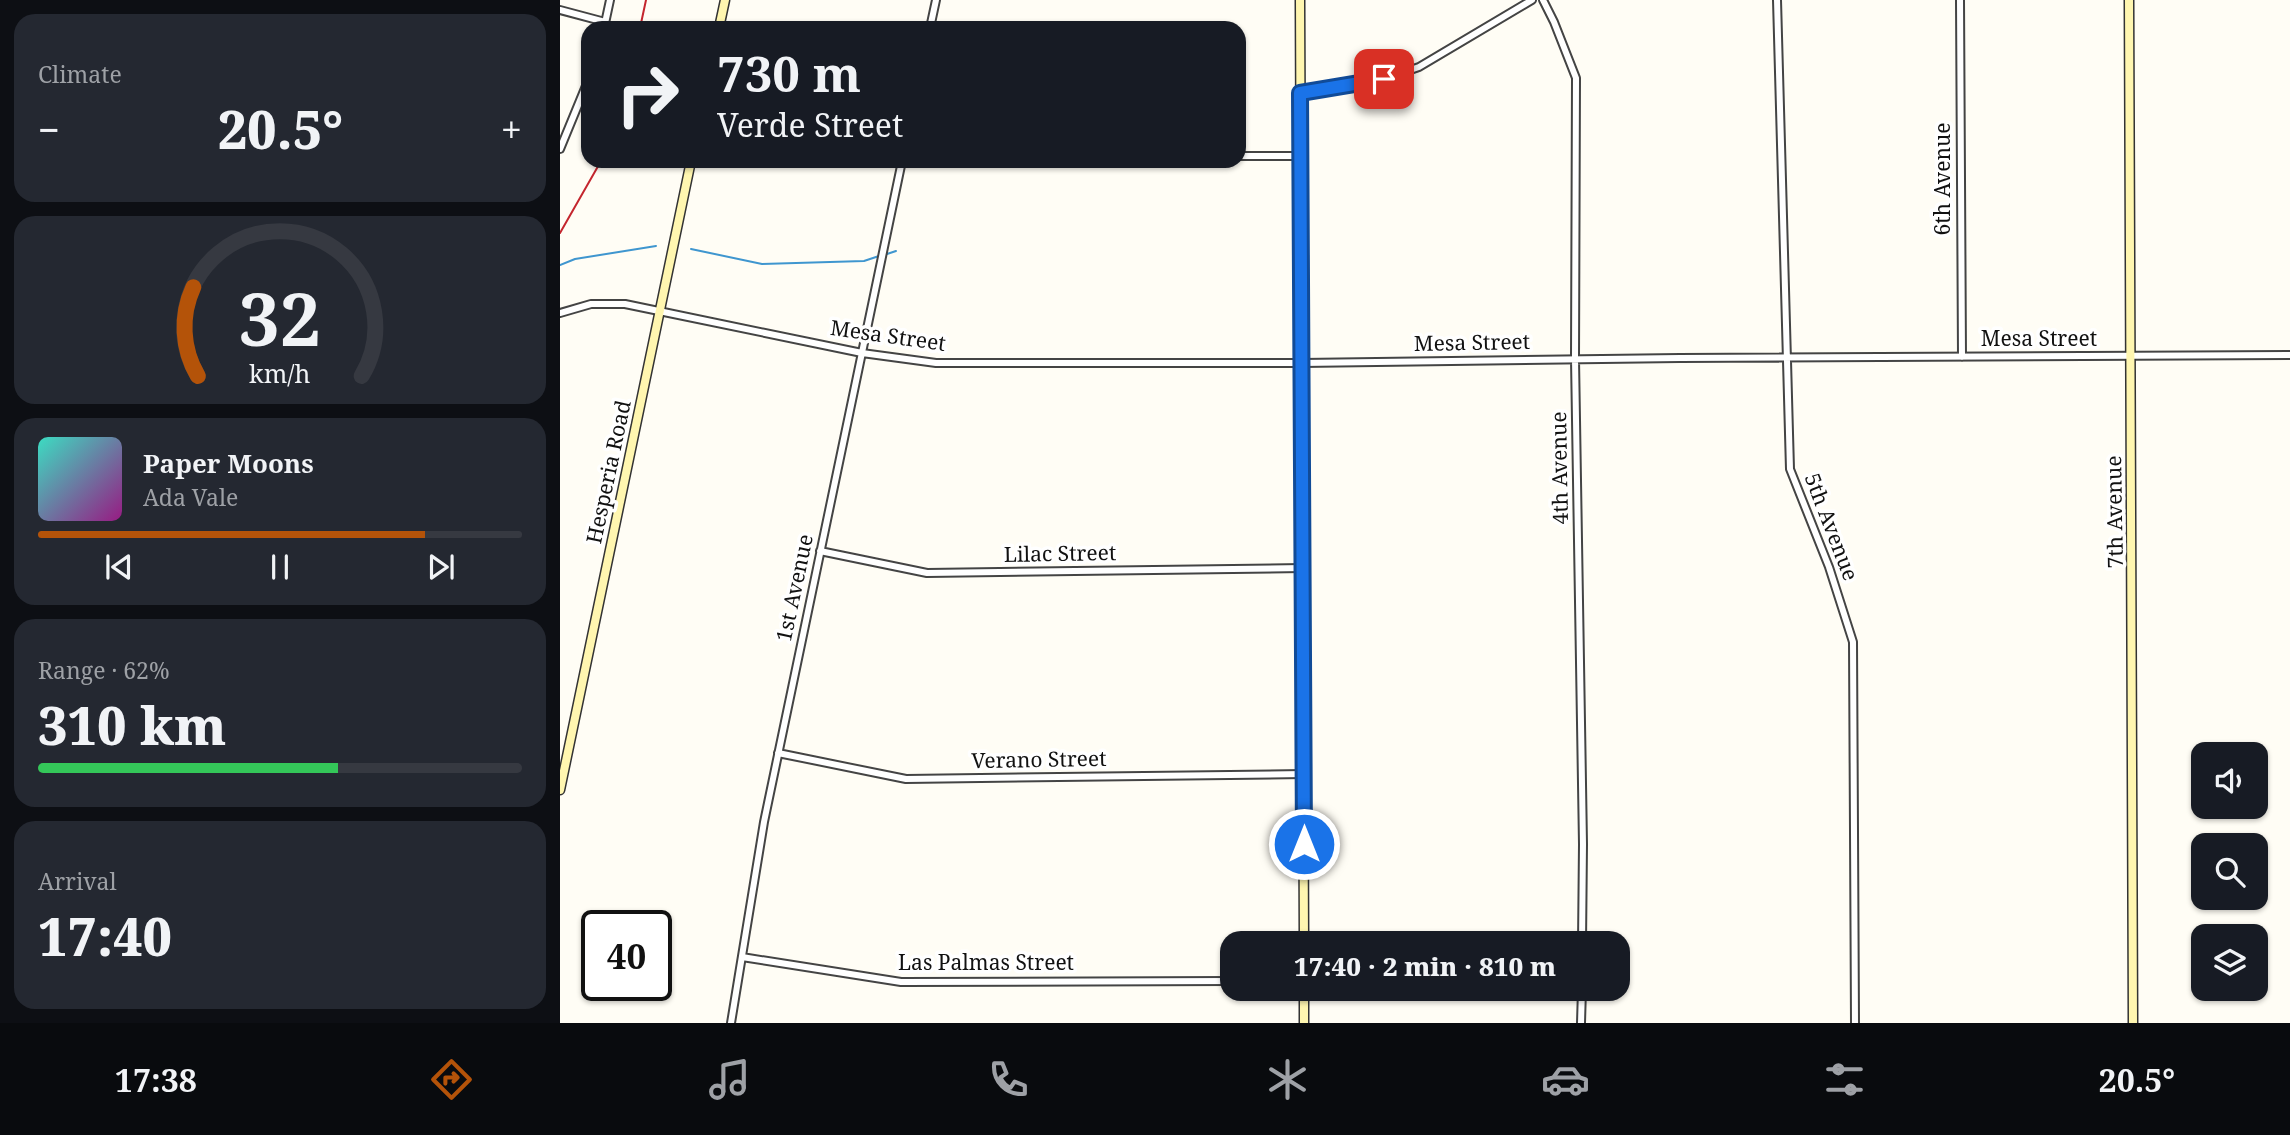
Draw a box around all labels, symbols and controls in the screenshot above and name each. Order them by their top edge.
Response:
text: 730 m [717,40,861,106]
icon: right [602,49,693,140]
pin [1354,49,1414,109]
text: Climate [38,58,122,90]
icon: arrive [1365,60,1403,98]
text: 20.5° [218,93,343,164]
text: − [38,103,60,155]
text: + [501,103,522,155]
text: Verde Street [717,103,903,146]
street label: 6th Avenue [1928,123,1956,235]
text: 32 [239,268,321,367]
street label: Mesa Street [829,313,948,357]
street label: Mesa Street [1981,324,2097,352]
street label: Mesa Street [1414,327,1530,357]
text: km/h [249,355,311,389]
street label: Hesperia Road [579,397,637,546]
street label: 4th Avenue [1544,411,1574,525]
text: Paper Moons [143,445,314,481]
street label: 7th Avenue [2099,455,2129,569]
street label: 5th Avenue [1799,469,1865,584]
text: Ada Vale [143,481,238,513]
street label: 1st Avenue [769,532,819,644]
street label: Lilac Street [1003,538,1116,568]
icon: previous [100,548,138,586]
icon: pause [261,548,299,586]
icon: next [422,548,460,586]
text: Range · 62% [38,654,170,686]
text: 310 km [38,689,226,760]
map controls [2191,742,2268,1001]
button: sound [2191,742,2268,819]
street label: Verano Street [971,744,1107,774]
position arrow [1267,807,1341,881]
button: search [2191,833,2268,910]
text: Arrival [38,865,117,897]
text: 17:40 [38,900,172,971]
speed limit sign: 40 [581,910,672,1001]
button: layers [2191,924,2268,1001]
street label: Las Palmas Street [898,948,1074,976]
text: 17:40 · 2 min · 810 m [1294,948,1556,984]
icon: directions [427,1055,476,1104]
icon: music [705,1055,754,1104]
icon: phone [984,1055,1033,1104]
icon: climate [1263,1055,1312,1104]
icon: car [1541,1055,1590,1104]
icon: filters [1820,1055,1869,1104]
text: 17:38 [115,1058,197,1101]
text: 20.5° [2099,1058,2175,1101]

